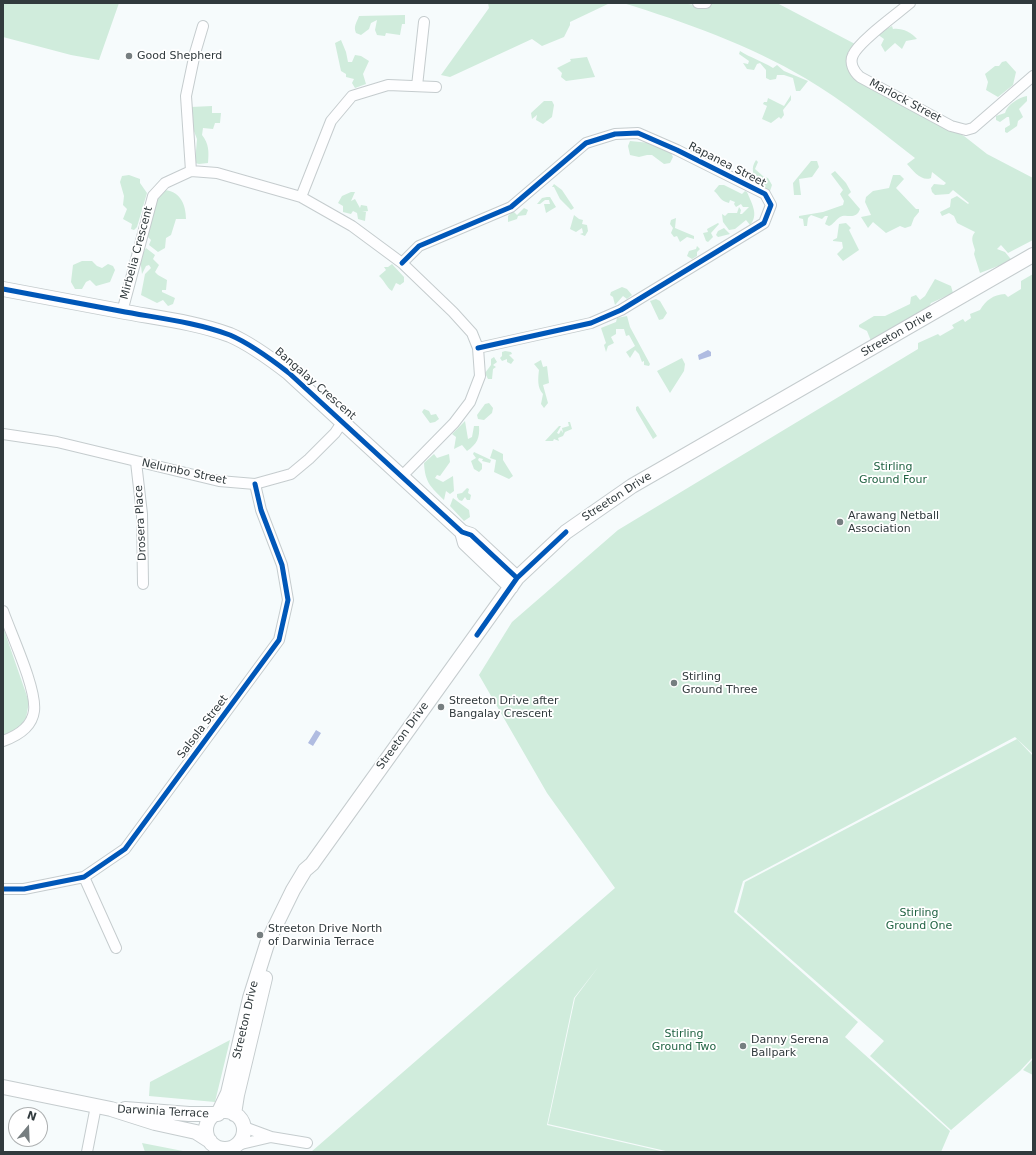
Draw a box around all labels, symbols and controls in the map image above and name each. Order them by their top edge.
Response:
place label: Good Shepherd [137,49,222,63]
marker: Good Shepherd [124,51,134,61]
street label: Marlock Street [867,76,943,126]
street label: Rapanea Street [686,140,768,190]
street label: Mirbelia Crescent [118,205,156,301]
street label: Streeton Drive [859,308,935,360]
street label: Bangalay Crescent [272,345,358,423]
street label: Nelumbo Street [140,457,228,487]
park label: Stirling Ground Four [859,460,927,486]
street label: Streeton Drive [580,470,654,524]
street label: Drosera Place [132,485,150,561]
place label: Arawang Netball Association [848,509,939,535]
marker: Arawang Netball Association [835,517,845,527]
place label: Stirling Ground Three [682,670,757,696]
marker: Stirling Ground Three [669,678,679,688]
street label: Salsola Street [175,693,231,761]
place label: Streeton Drive after Bangalay Crescent [449,694,558,720]
street label: Streeton Drive [374,700,432,772]
marker: Streeton Drive after Bangalay Crescent [436,702,446,712]
park label: Stirling Ground One [886,906,952,932]
place label: Streeton Drive North of Darwinia Terrace [268,922,382,948]
marker: Streeton Drive North of Darwinia Terrace [255,930,265,940]
street label: Streeton Drive [231,980,261,1060]
park label: Stirling Ground Two [652,1027,716,1053]
place label: Danny Serena Ballpark [751,1033,829,1059]
marker: Danny Serena Ballpark [738,1041,748,1051]
street label: Darwinia Terrace [117,1103,209,1121]
north arrow [8,1107,48,1147]
text: N [25,1108,38,1124]

